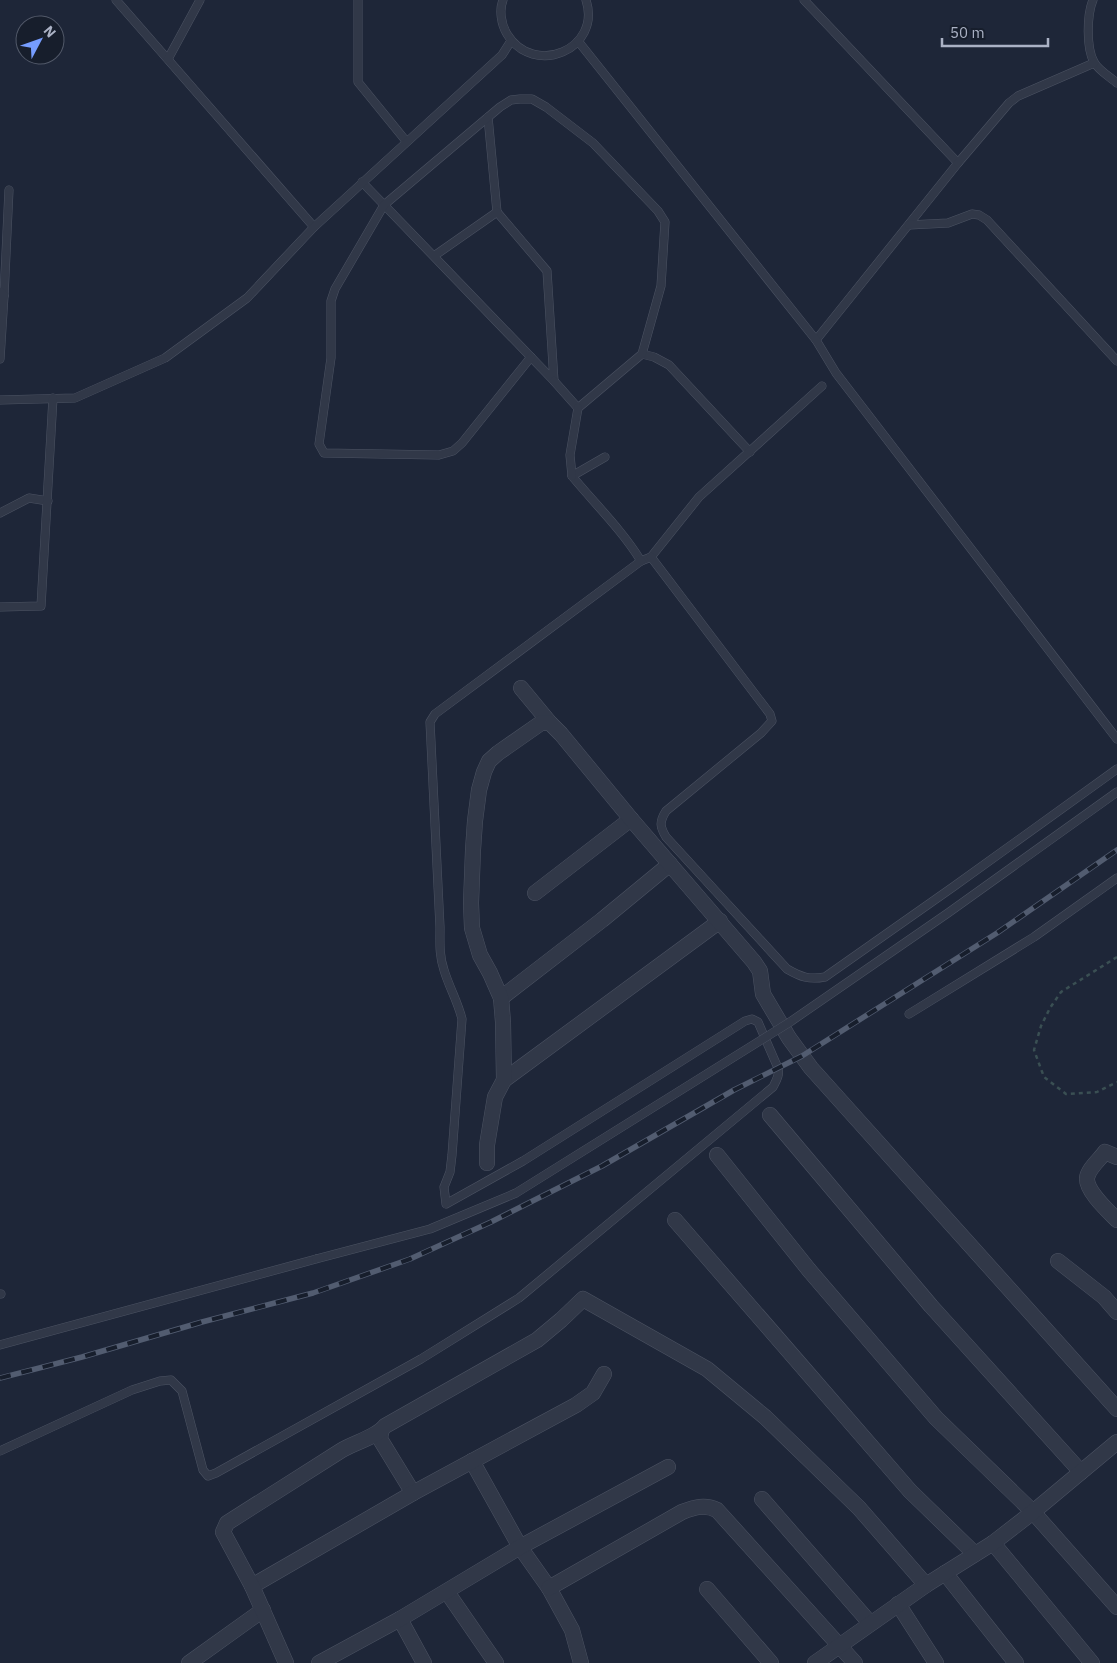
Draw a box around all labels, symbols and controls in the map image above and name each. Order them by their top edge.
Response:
north arrow [15,15,65,65]
scale bar [942,15,1048,47]
text: N [40,22,60,41]
text: 50 m [950,23,985,42]

